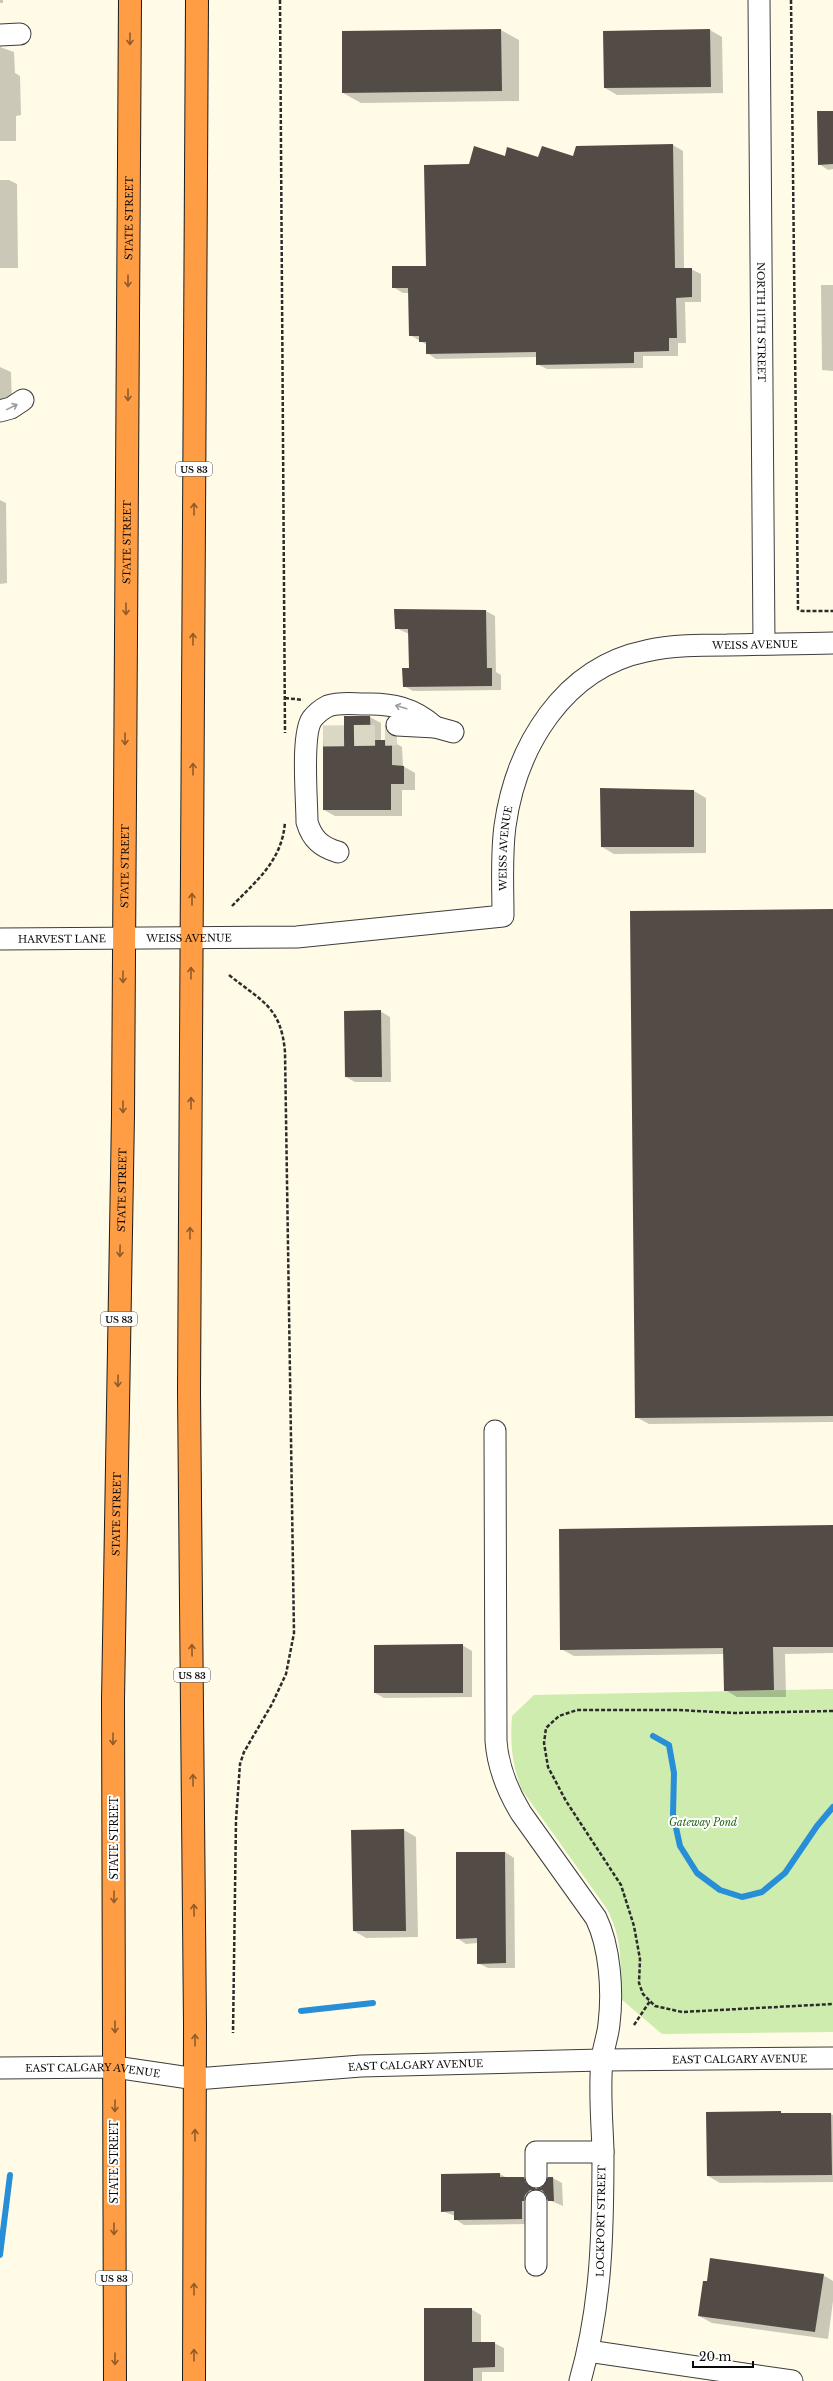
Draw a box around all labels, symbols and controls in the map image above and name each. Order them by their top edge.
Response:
one-way arrow [126,32,134,45]
street label: STATE STREET [122,176,135,260]
street label: NORTH 11TH STREET [755,262,768,382]
one-way arrow [125,274,132,287]
one-way arrow [124,388,132,401]
one-way arrow [6,403,18,410]
road number: US 83 [176,462,212,476]
street label: STATE STREET [120,500,133,584]
one-way arrow [190,503,198,516]
one-way arrow [122,602,130,615]
one-way arrow [189,633,197,646]
street label: WEISS AVENUE [711,637,798,652]
one-way arrow [395,703,408,710]
one-way arrow [121,732,129,745]
one-way arrow [189,763,196,776]
street label: WEISS AVENUE [496,804,515,892]
street label: STATE STREET [118,824,131,908]
one-way arrow [188,893,196,906]
street label: WEISS AVENUE [145,931,232,945]
street label: HARVEST LANE [18,932,106,945]
one-way arrow [187,967,195,980]
one-way arrow [119,970,127,983]
one-way arrow [187,1097,195,1110]
one-way arrow [119,1100,127,1113]
street label: STATE STREET [115,1148,129,1232]
one-way arrow [186,1227,194,1240]
one-way arrow [116,1244,124,1257]
road number: US 83 [101,1312,137,1326]
one-way arrow [114,1374,122,1387]
street label: STATE STREET [109,1472,123,1556]
one-way arrow [188,1644,196,1657]
road number: US 83 [174,1668,210,1682]
one-way arrow [109,1732,117,1745]
one-way arrow [189,1774,197,1787]
street label: STATE STREET [108,1796,121,1880]
park label: Gateway Pond [669,1816,737,1829]
one-way arrow [110,1890,118,1903]
one-way arrow [190,1904,198,1917]
one-way arrow [111,2020,119,2033]
one-way arrow [191,2034,199,2047]
street label: EAST CALGARY AVENUE [672,2052,807,2066]
street label: EAST CALGARY AVENUE [347,2056,483,2074]
street label: EAST CALGARY AVENUE [25,2060,161,2080]
one-way arrow [111,2099,119,2112]
street label: STATE STREET [108,2120,121,2204]
one-way arrow [191,2129,199,2142]
street label: LOCKPORT STREET [594,2165,608,2277]
one-way arrow [110,2222,118,2235]
road number: US 83 [96,2271,132,2285]
one-way arrow [190,2283,198,2296]
scale bar [693,2343,753,2369]
one-way arrow [190,2349,198,2362]
text: 20 m [699,2349,731,2364]
one-way arrow [111,2352,118,2365]

